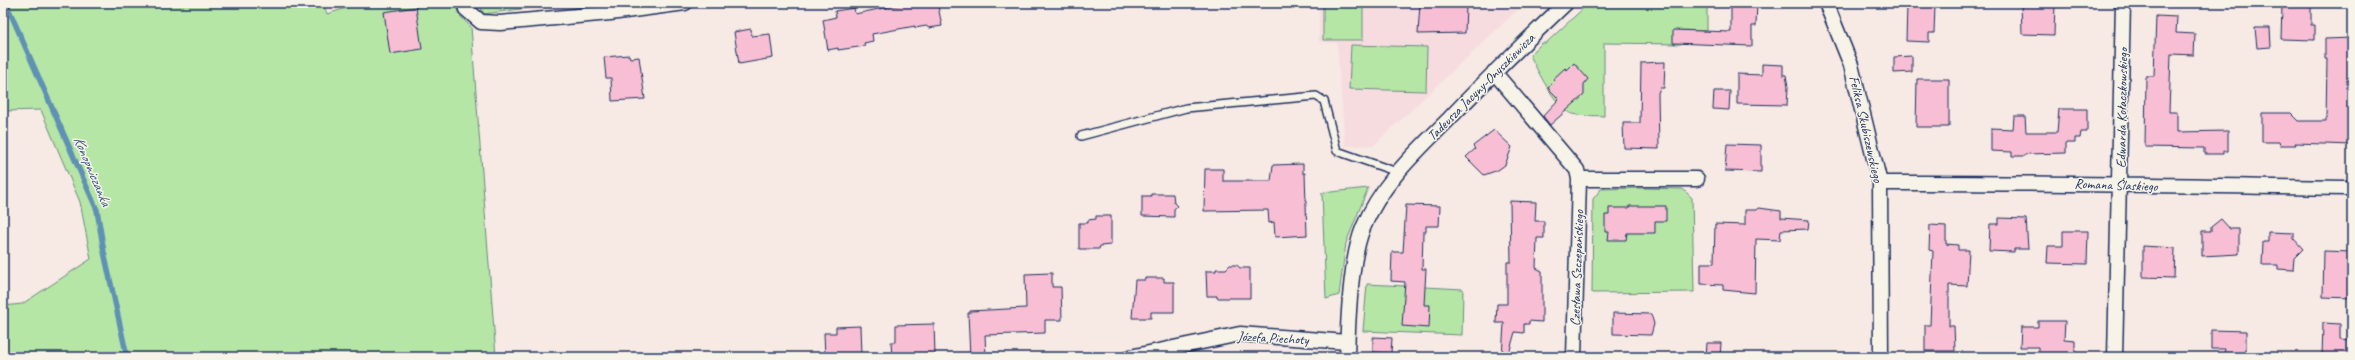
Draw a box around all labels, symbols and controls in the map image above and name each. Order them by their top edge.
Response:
street label: Tadeusza Jacyny-Onyszkiewicza [1424,29,1539,144]
street label: Edwarda Kołaczkowskiego [2112,46,2132,168]
street label: Feliksa Skubiszewskiego [1845,74,1887,185]
water label: Konopniczanka [69,133,116,211]
street label: Romana Ślaskiego [2074,175,2159,195]
street label: Czesława Szczepańskiego [1566,209,1588,326]
street label: Józefa Piechoty [1236,328,1310,348]

